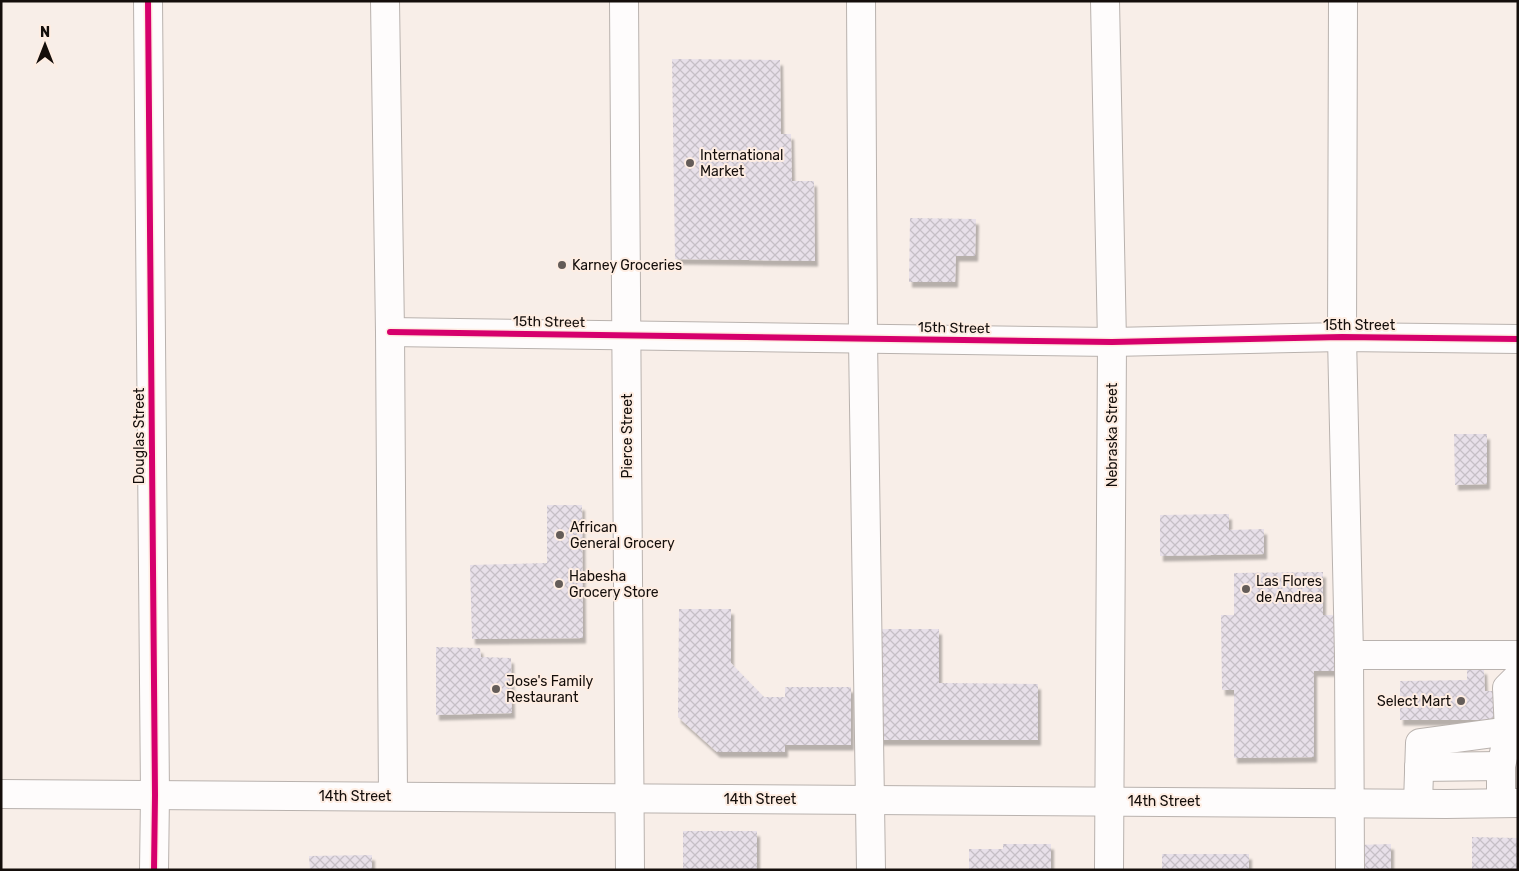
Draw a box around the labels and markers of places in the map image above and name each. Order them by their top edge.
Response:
place label: International Market [700,147,784,180]
marker: International Market [684,157,696,169]
place label: Karney Groceries [572,257,682,274]
marker: Karney Groceries [556,259,568,271]
place label: African General Grocery [570,519,675,552]
marker: African General Grocery [554,529,566,541]
place label: Habesha Grocery Store [569,568,659,601]
place label: Las Flores de Andrea [1256,573,1322,606]
marker: Habesha Grocery Store [553,578,565,590]
marker: Las Flores de Andrea [1240,583,1252,595]
place label: Jose's Family Restaurant [506,673,594,706]
marker: Jose's Family Restaurant [490,683,502,695]
place label: Select Mart [1377,693,1452,710]
marker: Select Mart [1455,695,1467,707]

